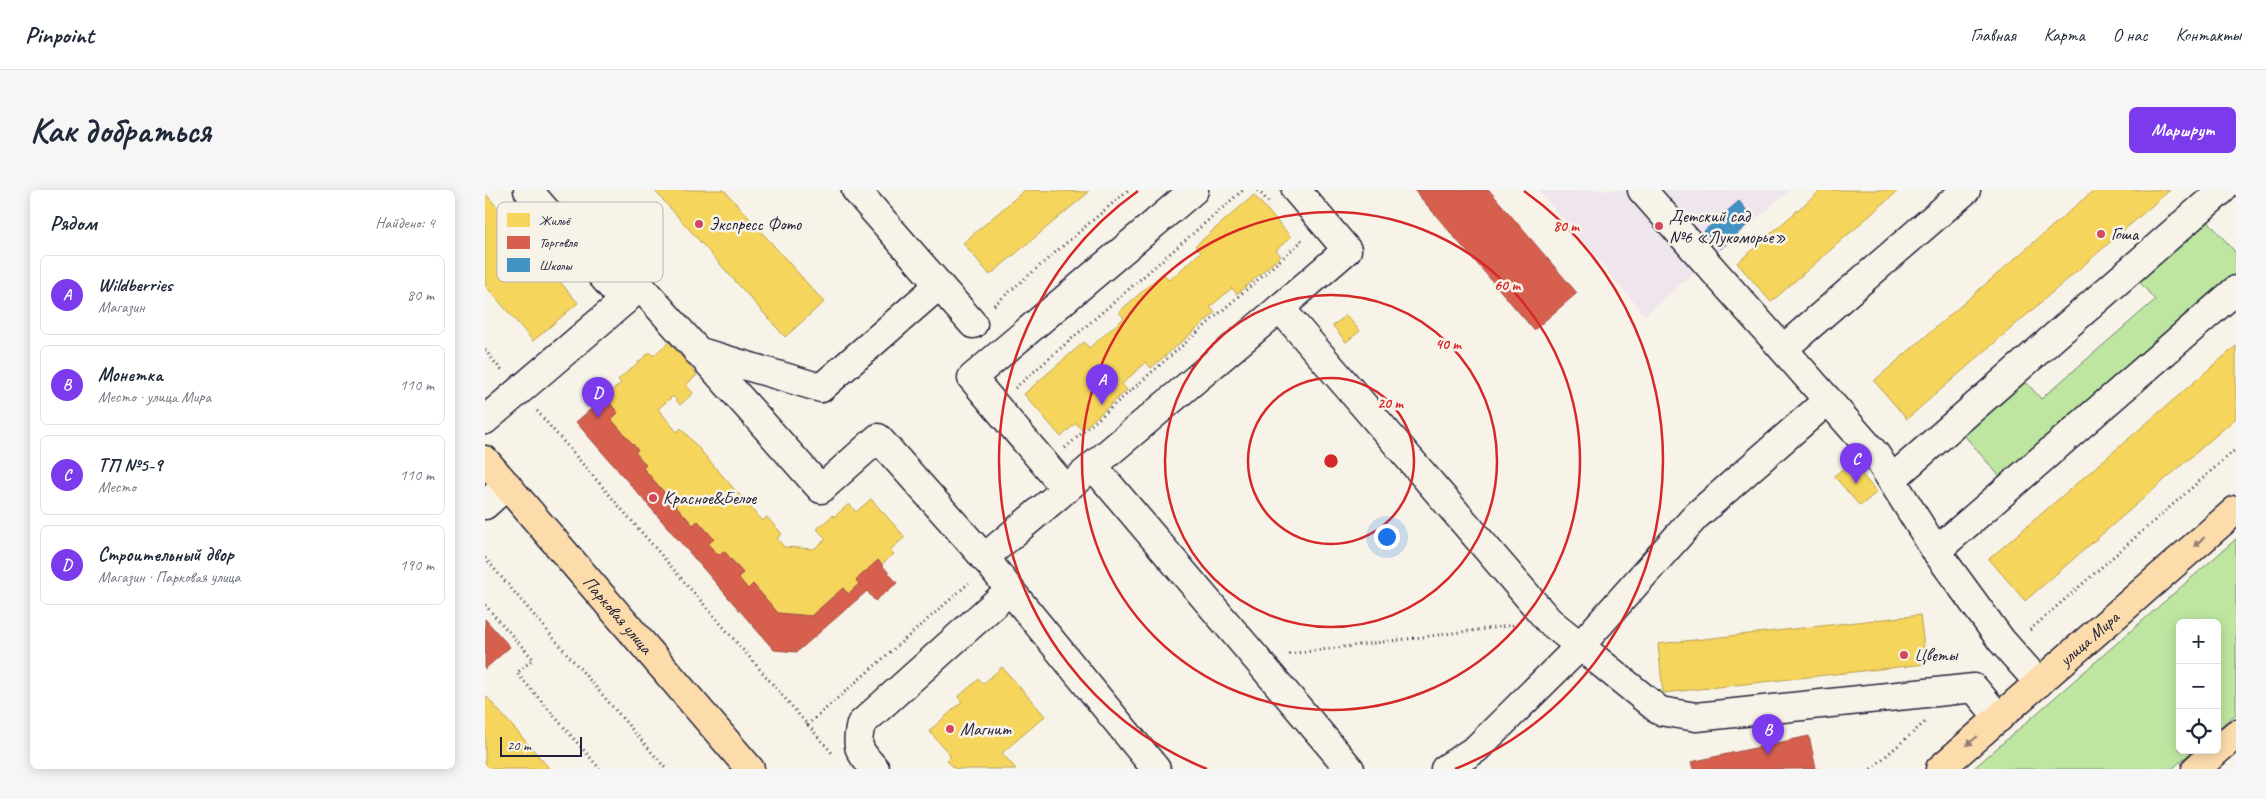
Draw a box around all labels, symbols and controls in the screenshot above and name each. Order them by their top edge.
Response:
text: Pinpoint [25,20,94,50]
text: Главная [1971,24,2016,46]
text: Карта [2044,24,2085,46]
text: О нас [2113,24,2148,46]
text: Контакты [2176,24,2241,46]
button: Маршрут [2129,107,2236,153]
text: Как добраться [30,108,211,153]
legend [497,202,663,282]
place label: Детский сад №6 «Лукоморье» [1669,205,1786,248]
text: Рядом [50,210,97,236]
text: Жильё [539,212,572,229]
text: Найдено: 4 [375,213,435,233]
place label: Экспресс Фото [709,213,803,235]
text: 80 m [1553,217,1580,236]
marker: Экспресс Фото [693,218,705,230]
marker: Детский сад №6 «Лукоморье» [1653,220,1665,232]
place label: Гоша [2111,223,2140,245]
marker: Гоша [2095,228,2107,240]
text: Торговля [539,234,578,251]
text: Школы [539,257,573,274]
text: Wildberries [98,273,172,297]
text: 60 m [1494,276,1521,295]
text: A [63,285,71,305]
text: 80 m [407,285,434,305]
text: Магазин [98,297,145,317]
text: 40 m [1435,335,1462,354]
text: Монетка [98,363,163,387]
pin: A [1086,364,1118,405]
text: B [63,375,71,395]
text: 110 m [400,375,434,395]
pin: D [582,377,614,418]
text: Место · улица Мира [98,387,211,407]
text: 20 m [1377,394,1404,413]
pin: C [1840,443,1872,484]
centre of rings [1322,452,1340,470]
text: ТП №5-9 [98,453,162,477]
text: C [63,465,71,485]
text: 110 m [400,465,434,485]
text: Место [98,477,136,497]
place label: Красное&Белое [663,487,757,509]
marker: Красное&Белое [647,492,659,504]
your location [1374,524,1400,550]
one-way arrow [2194,536,2206,548]
text: Строительный двор [98,543,234,567]
text: D [62,555,72,575]
text: 190 m [400,555,434,575]
text: Магазин · Парковая улица [98,567,241,587]
street label: Парковая улица [578,571,658,659]
street label: улица Мира [2054,605,2125,671]
map controls [2176,619,2221,754]
button: + [2176,619,2221,664]
place label: Цветы [1914,644,1959,666]
marker: Цветы [1898,649,1910,661]
button: − [2176,664,2221,709]
button: locate [2176,709,2221,754]
pin: B [1752,714,1784,755]
place label: Магнит [960,718,1012,740]
marker: Магнит [944,723,956,735]
scale bar [500,734,583,757]
one-way arrow [1966,736,1979,747]
text: 20 m [507,737,531,754]

